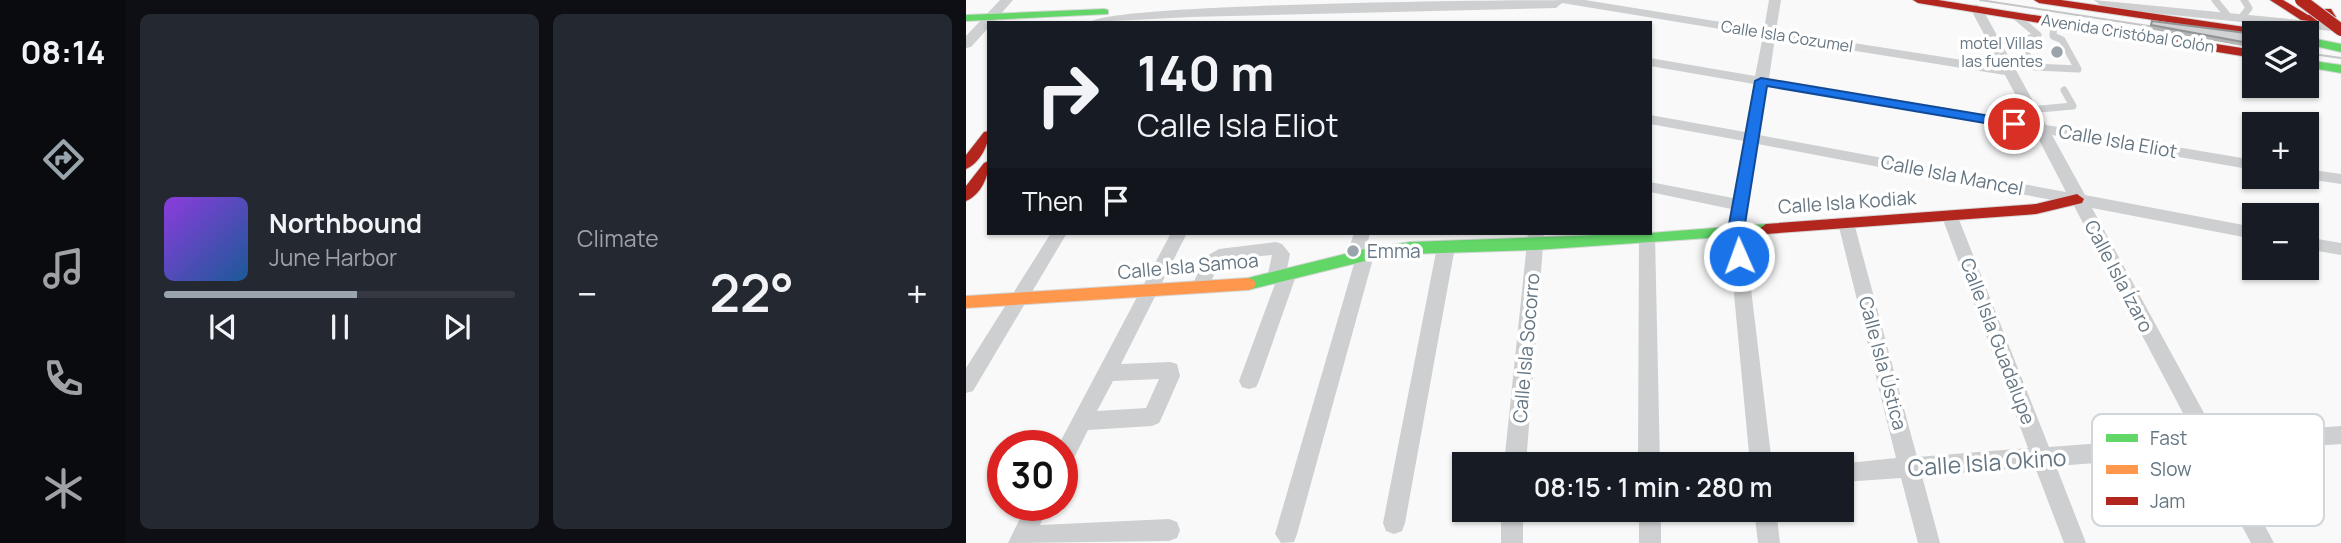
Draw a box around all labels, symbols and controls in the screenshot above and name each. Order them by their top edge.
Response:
street label: Avenida Cristóbal Colón [2040,8,2216,58]
street label: Calle Isla Cozumel [1719,15,1855,57]
map controls [2242,21,2319,280]
button: layers [2242,21,2319,98]
text: 08:14 [20,30,106,74]
place label: motel Villas las fuentes [1960,32,2043,72]
text: 140 m [1137,39,1274,106]
marker: motel Villas las fuentes [2049,44,2065,60]
icon: right [1022,49,1113,140]
pin [1984,94,2044,154]
text: Calle Isla Eliot [1137,103,1339,147]
icon: arrive [1995,105,2033,143]
button: + [2242,112,2319,189]
street label: Calle Isla Eliot [2057,118,2179,164]
icon: directions [39,135,88,184]
street label: Calle Isla Mancel [1879,148,2025,202]
icon: arrive [1097,182,1135,220]
text: Then [1022,183,1083,219]
street label: Calle Isla Kodiak [1777,184,1918,220]
button: − [2242,203,2319,280]
text: Northbound [269,205,422,241]
street label: Calle Isla Ízaro [2079,215,2159,337]
position arrow [1702,219,1776,293]
text: Climate [577,222,659,254]
place label: Emma [1367,238,1421,264]
text: June Harbor [269,241,397,273]
marker: Emma [1345,243,1361,259]
icon: music [39,244,88,293]
street label: Calle Isla Samoa [1117,247,1259,285]
street label: Calle Isla Guadalupe [1954,254,2042,428]
text: 22° [710,257,794,328]
text: − [577,267,598,319]
text: + [906,267,928,319]
street label: Calle Isla Socorro [1506,272,1546,424]
street label: Calle Isla Ústica [1853,293,1913,433]
icon: previous [204,308,242,346]
icon: pause [321,308,359,346]
icon: next [438,308,476,346]
icon: phone [39,354,88,403]
legend [2092,414,2324,526]
text: Fast [2150,425,2187,451]
speed limit sign: 30 [987,430,1078,521]
street label: Calle Isla Okino [1907,441,2067,484]
text: Slow [2150,456,2192,482]
icon: climate [39,464,88,513]
text: 08:15 · 1 min · 280 m [1534,469,1772,505]
text: Jam [2150,488,2185,514]

